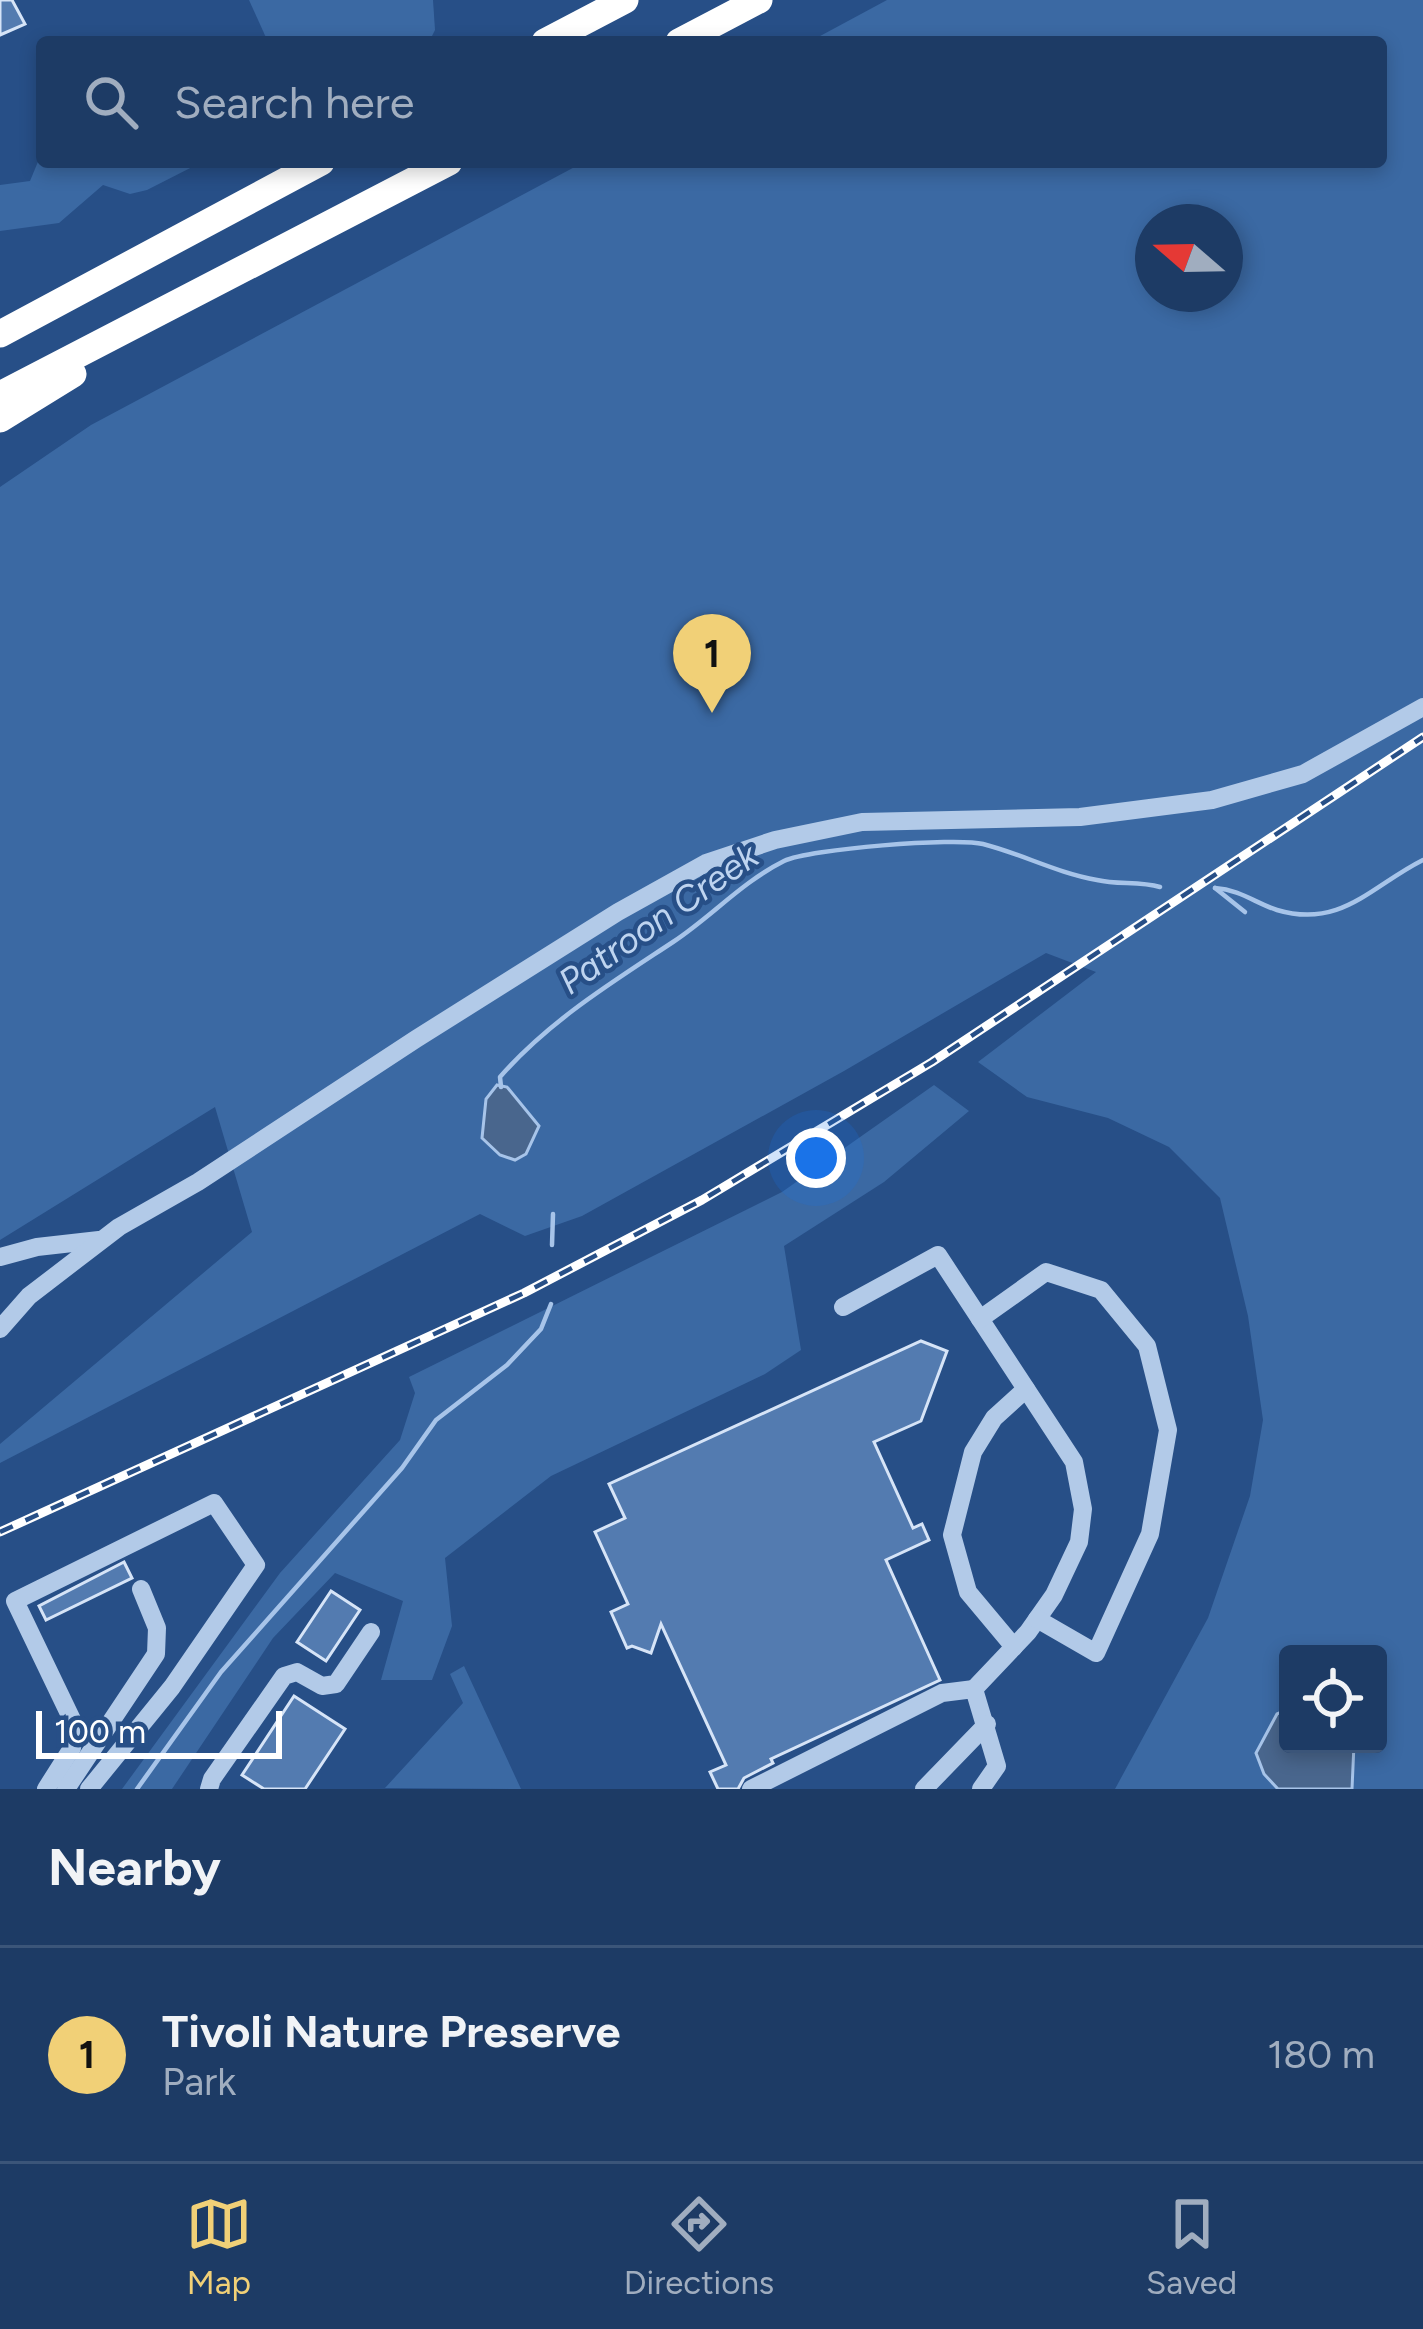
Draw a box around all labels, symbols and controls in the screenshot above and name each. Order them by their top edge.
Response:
search box [36,36,1387,168]
icon: search [78,69,144,135]
text: Search here [174,75,414,129]
north arrow [1135,204,1243,312]
pin: 1 [673,614,751,713]
water label: Patroon Creek [550,833,768,1003]
your location [786,1128,846,1188]
map controls [1279,1645,1387,1753]
button: locate [1279,1645,1387,1753]
scale bar [36,1705,282,1758]
text: 100 m [54,1712,146,1751]
text: Nearby [48,1837,221,1898]
text: Tivoli Nature Preserve [162,2004,620,2058]
text: 1 [79,2031,95,2078]
text: 180 m [1267,2031,1375,2078]
text: Park [162,2058,236,2105]
tab: Map [186,2191,252,2302]
tab: Directions [624,2191,774,2302]
tab: Saved [1146,2191,1237,2302]

